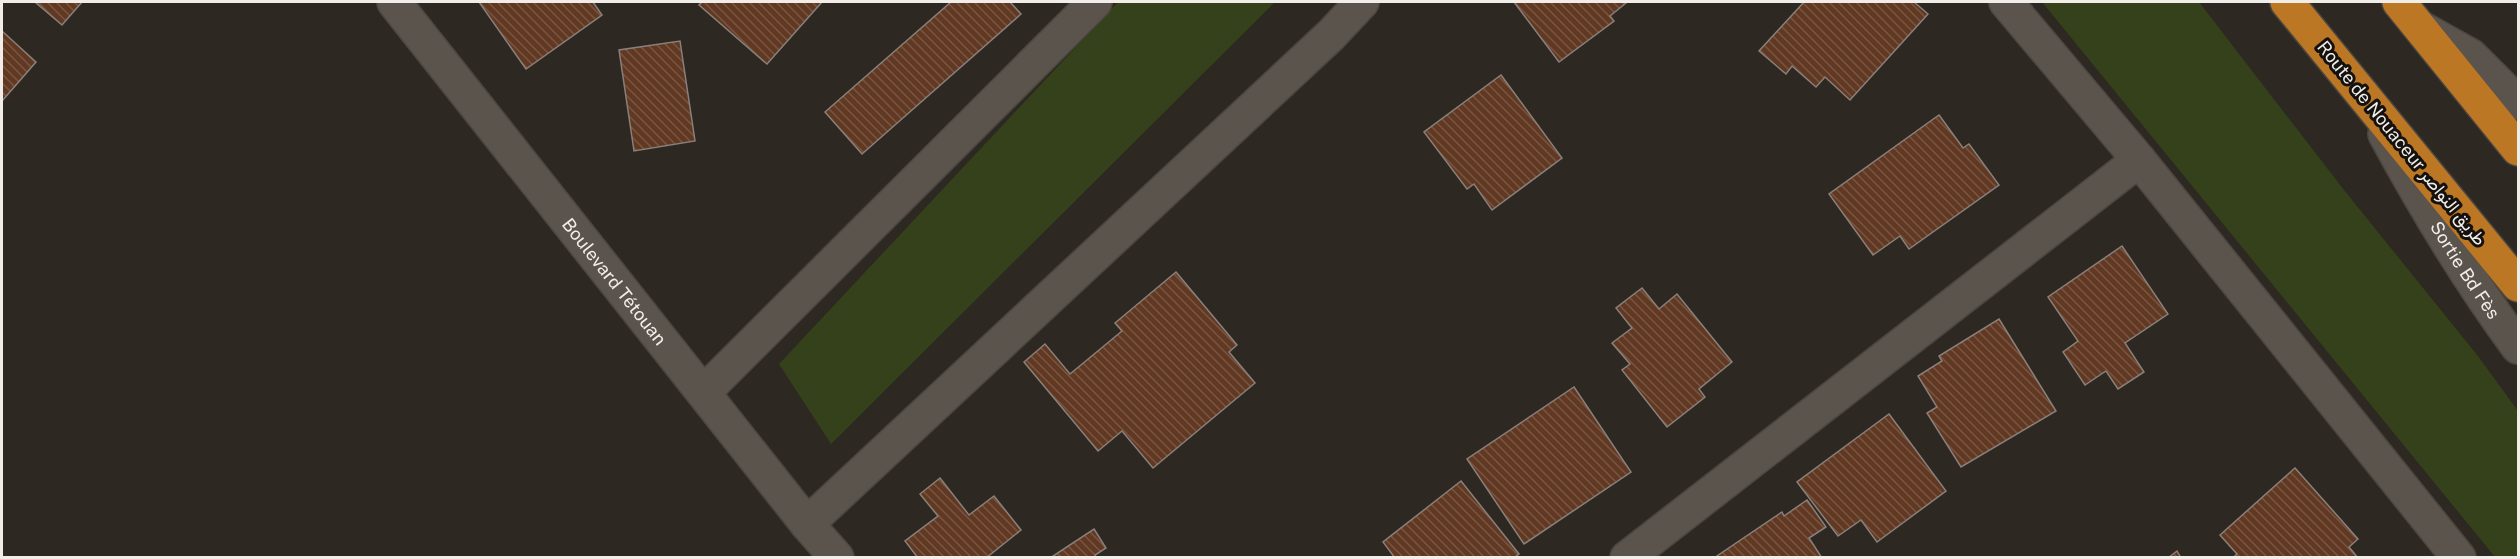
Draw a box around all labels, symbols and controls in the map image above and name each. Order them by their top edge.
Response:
street label: Route de Nouaceur طريق النواصر [2312,37,2491,250]
street label: Boulevard Tétouan [558,214,671,349]
street label: Sortie Bd Fès [2427,217,2505,323]

